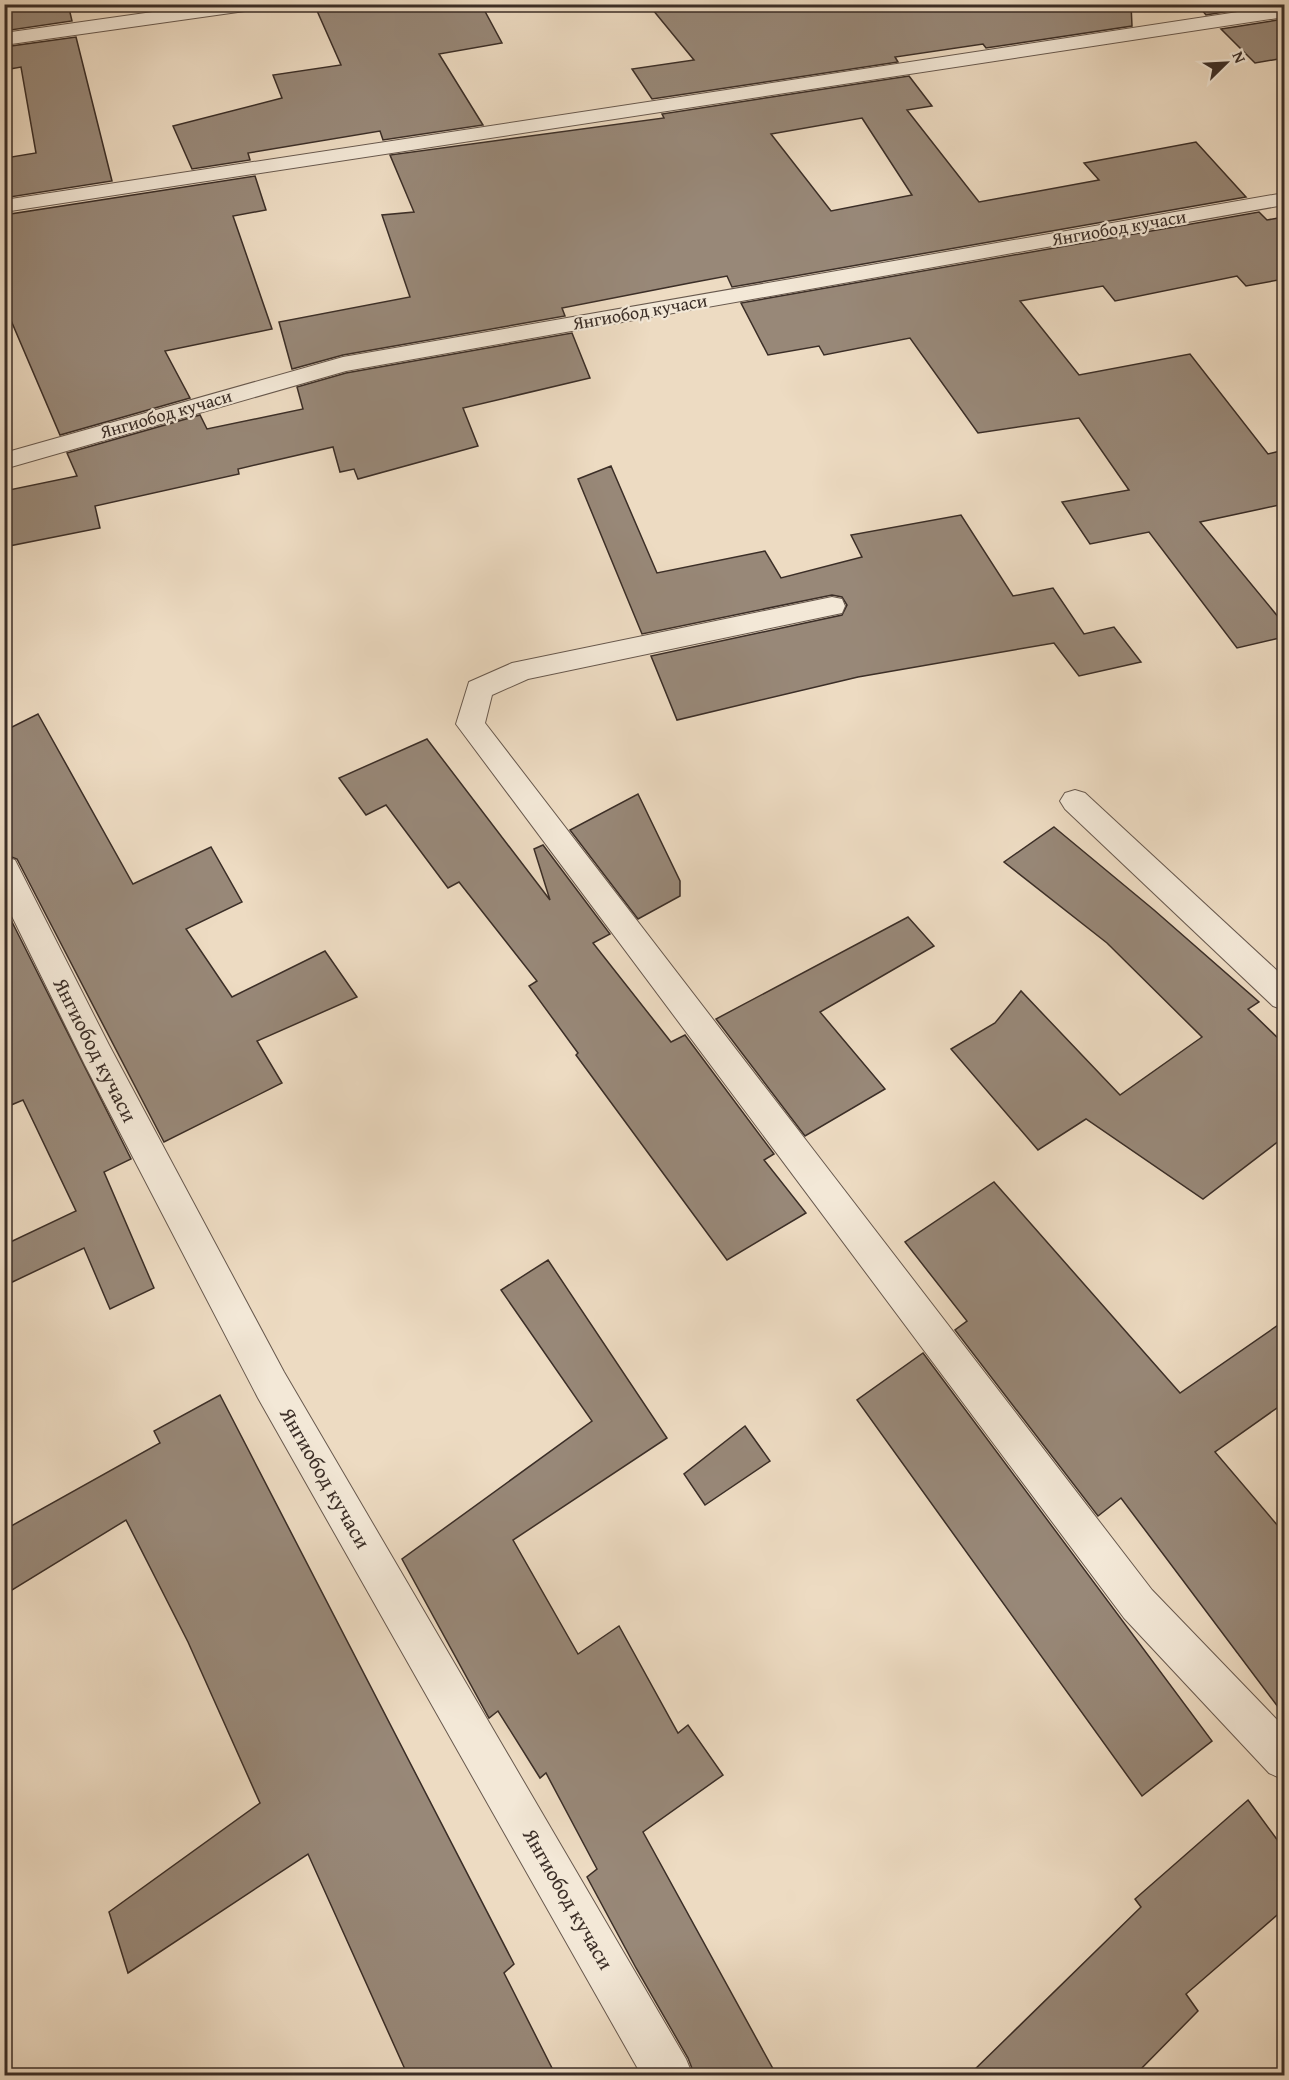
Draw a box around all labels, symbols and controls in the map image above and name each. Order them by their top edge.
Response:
north arrow [1196,33,1256,93]
text: N [1227,47,1253,67]
street label: Янгиобод кучаси [1049,202,1189,253]
street label: Янгиобод кучаси [570,286,710,337]
street label: Янгиобод кучаси [96,382,235,446]
street label: Янгиобод кучаси [45,971,145,1128]
street label: Янгиобод кучаси [272,1400,379,1554]
street label: Янгиобод кучаси [515,1821,622,1975]

